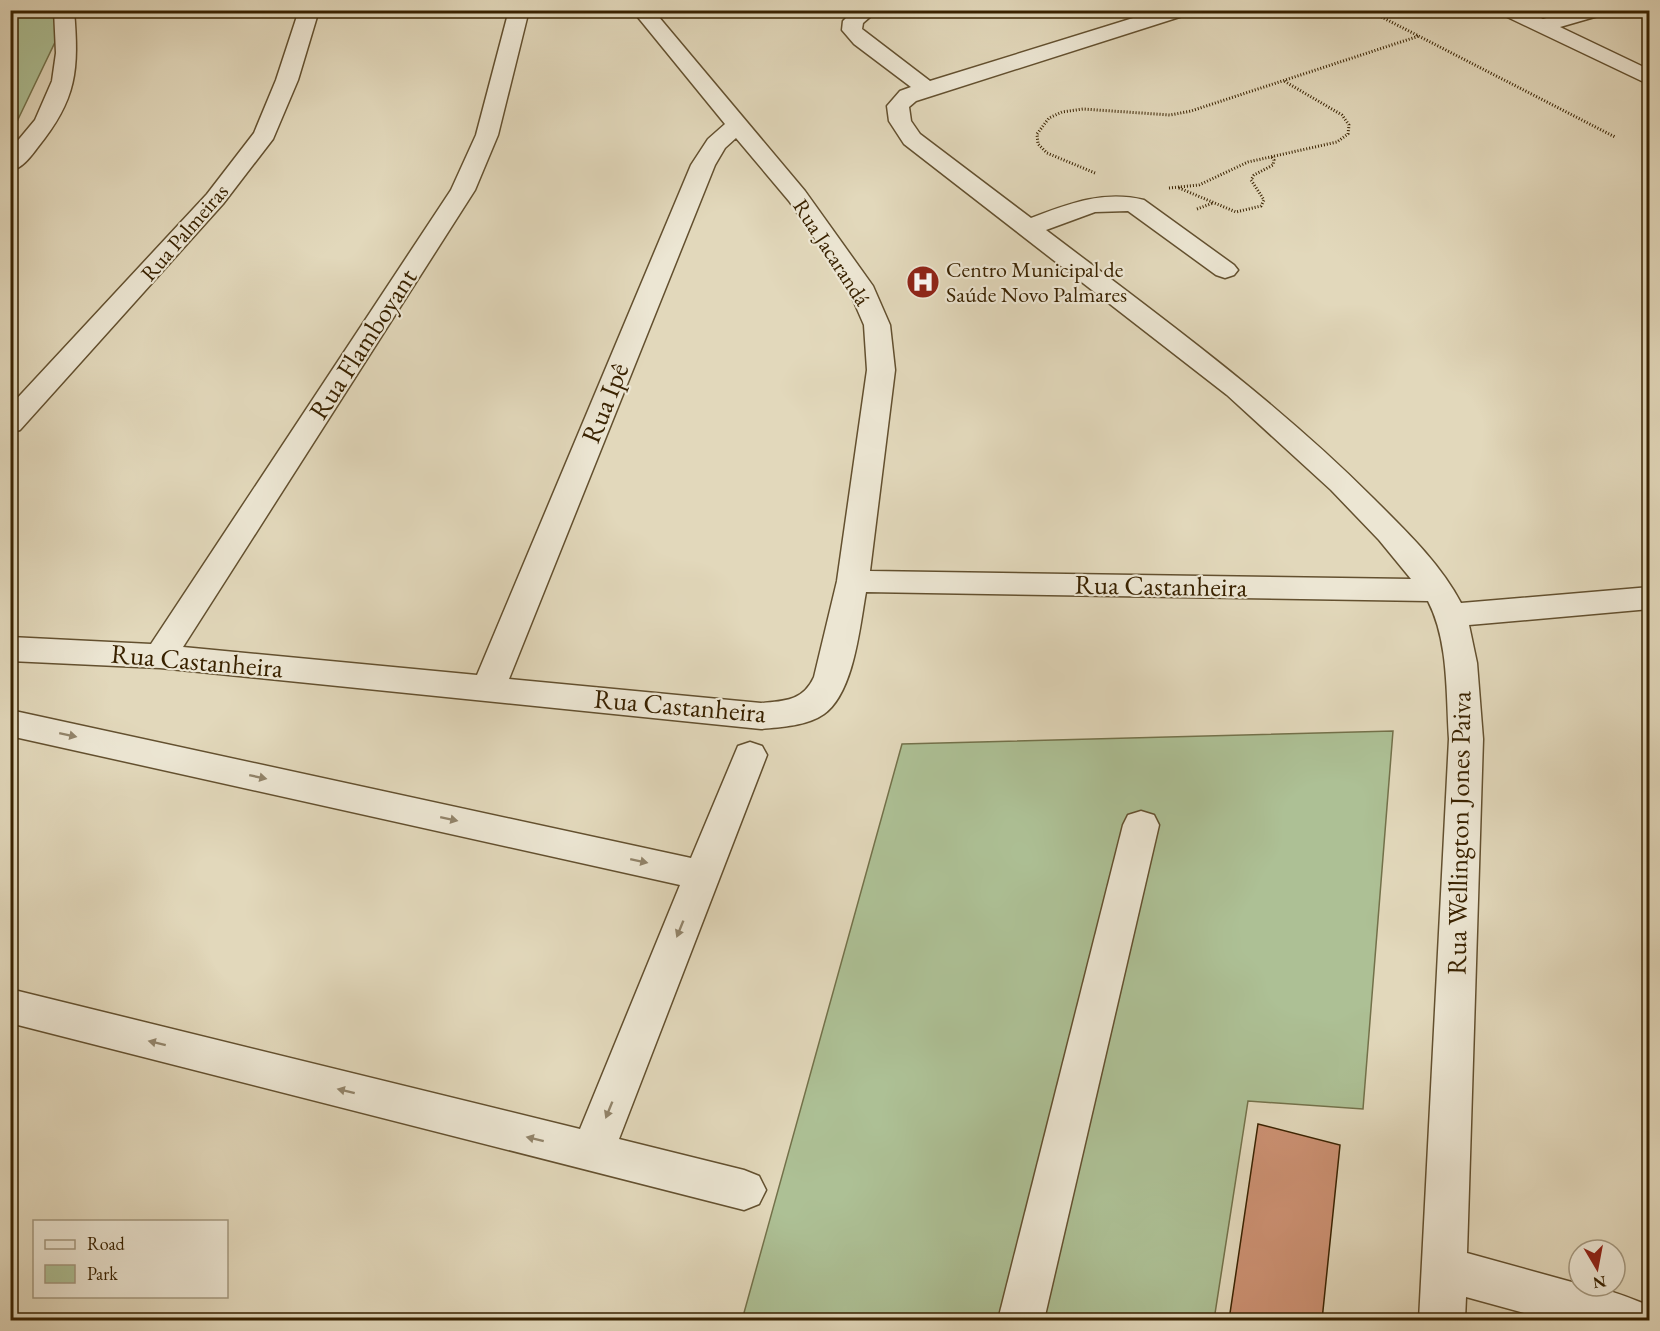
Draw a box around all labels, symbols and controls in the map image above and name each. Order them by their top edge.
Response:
street label: Rua Palmeiras [134,178,235,287]
street label: Rua Jacarandá [786,193,877,311]
place label: Centro Municipal de Saúde Novo Palmares [946,255,1127,309]
street label: Rua Flamboyant [301,261,425,426]
hospital icon: Centro Municipal de Saúde Novo Palmares [905,264,941,300]
street label: Rua Ipê [573,358,636,448]
street label: Rua Castanheira [1074,566,1248,605]
street label: Rua Castanheira [110,636,285,685]
street label: Rua Castanheira [593,681,768,730]
street label: Rua Wellington Jones Paiva [1439,691,1478,975]
one-way arrow [58,731,77,741]
one-way arrow [249,773,268,782]
one-way arrow [439,815,458,824]
one-way arrow [630,857,649,866]
one-way arrow [675,920,684,938]
one-way arrow [148,1038,166,1047]
one-way arrow [337,1085,355,1095]
one-way arrow [603,1102,613,1120]
one-way arrow [526,1133,544,1143]
legend [33,1220,228,1298]
text: Road [87,1232,126,1255]
north arrow [1567,1238,1627,1298]
text: Park [87,1262,118,1285]
text: N [1591,1271,1608,1294]

